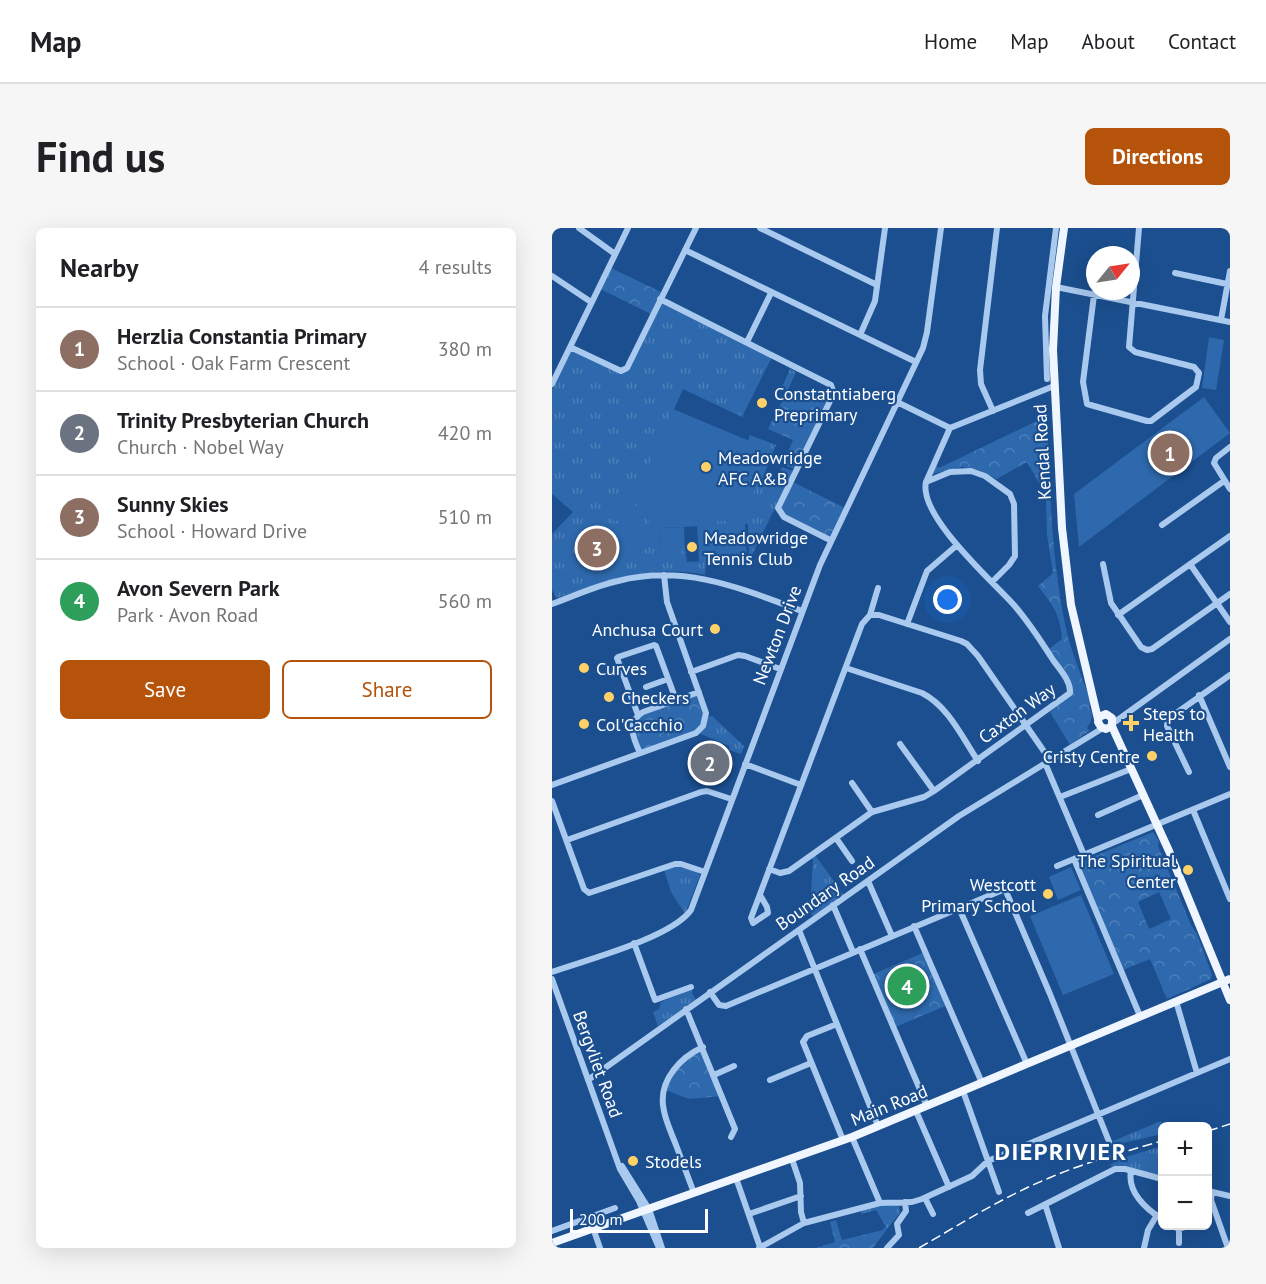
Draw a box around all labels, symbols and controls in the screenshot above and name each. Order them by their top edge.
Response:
text: Map [30,23,81,60]
text: Home [924,28,977,55]
text: Map [1010,28,1049,55]
text: About [1082,28,1135,55]
text: Contact [1168,28,1236,55]
button: Directions [1085,128,1230,185]
text: Find us [36,129,165,184]
north arrow [1086,246,1140,300]
text: Nearby [60,251,138,284]
text: 4 results [419,254,492,280]
text: Herzlia Constantia Primary [117,322,367,350]
text: 1 [74,336,85,362]
text: 380 m [438,336,492,362]
text: School · Oak Farm Crescent [117,350,350,376]
place label: Constatntiaberg Preprimary [774,382,896,426]
marker: Constatntiaberg Preprimary [755,396,769,410]
street label: Kendal Road [1028,404,1056,500]
text: Trinity Presbyterian Church [117,406,369,434]
text: 2 [74,420,85,446]
text: 420 m [438,420,492,446]
pin: 1 [1150,430,1190,476]
text: Church · Nobel Way [117,434,284,460]
place label: Meadowridge AFC A&B [718,446,822,490]
marker: Meadowridge AFC A&B [699,460,713,474]
text: Sunny Skies [117,490,229,518]
text: 3 [74,504,85,530]
text: 510 m [438,504,492,530]
text: School · Howard Drive [117,518,307,544]
pin: 3 [578,526,616,570]
place label: Meadowridge Tennis Club [704,526,808,570]
marker: Meadowridge Tennis Club [685,540,699,554]
text: Avon Severn Park [117,574,280,602]
street label: Newton Drive [747,582,807,688]
your location [933,585,962,614]
text: 4 [74,588,85,614]
text: 560 m [438,588,492,614]
text: Park · Avon Road [117,602,258,628]
place label: Anchusa Court [592,618,703,641]
marker: Anchusa Court [708,622,722,636]
place label: Curves [596,657,647,680]
button: Save [60,660,270,719]
button: Share [282,660,492,719]
marker: Curves [577,661,591,675]
street label: Caxton Way [974,677,1060,749]
place label: Checkers [621,686,689,709]
marker: Checkers [602,690,616,704]
place label: Steps to Health [1143,702,1205,746]
place label: Col'Cacchio [596,713,683,736]
marker: Steps to Health [1124,716,1138,730]
marker: Col'Cacchio [577,717,591,731]
pin: 2 [690,740,730,786]
place label: Cristy Centre [1043,745,1140,768]
marker: Cristy Centre [1145,749,1159,763]
place label: The Spiritual Center [1077,849,1177,893]
street label: Boundary Road [771,851,879,935]
marker: The Spiritual Center [1181,863,1195,877]
place label: Westcott Primary School [921,873,1037,917]
marker: Westcott Primary School [1041,887,1055,901]
pin: 4 [888,964,926,1008]
street label: Bergvliet Road [568,1007,628,1121]
street label: Main Road [847,1079,931,1131]
map controls [1158,1122,1212,1230]
button: + [1158,1122,1212,1176]
district label: DIEPRIVIER [994,1136,1128,1167]
place label: Stodels [645,1150,702,1173]
marker: Stodels [626,1154,640,1168]
button: − [1158,1176,1212,1230]
scale bar [570,1206,708,1234]
text: 200 m [579,1209,622,1229]

